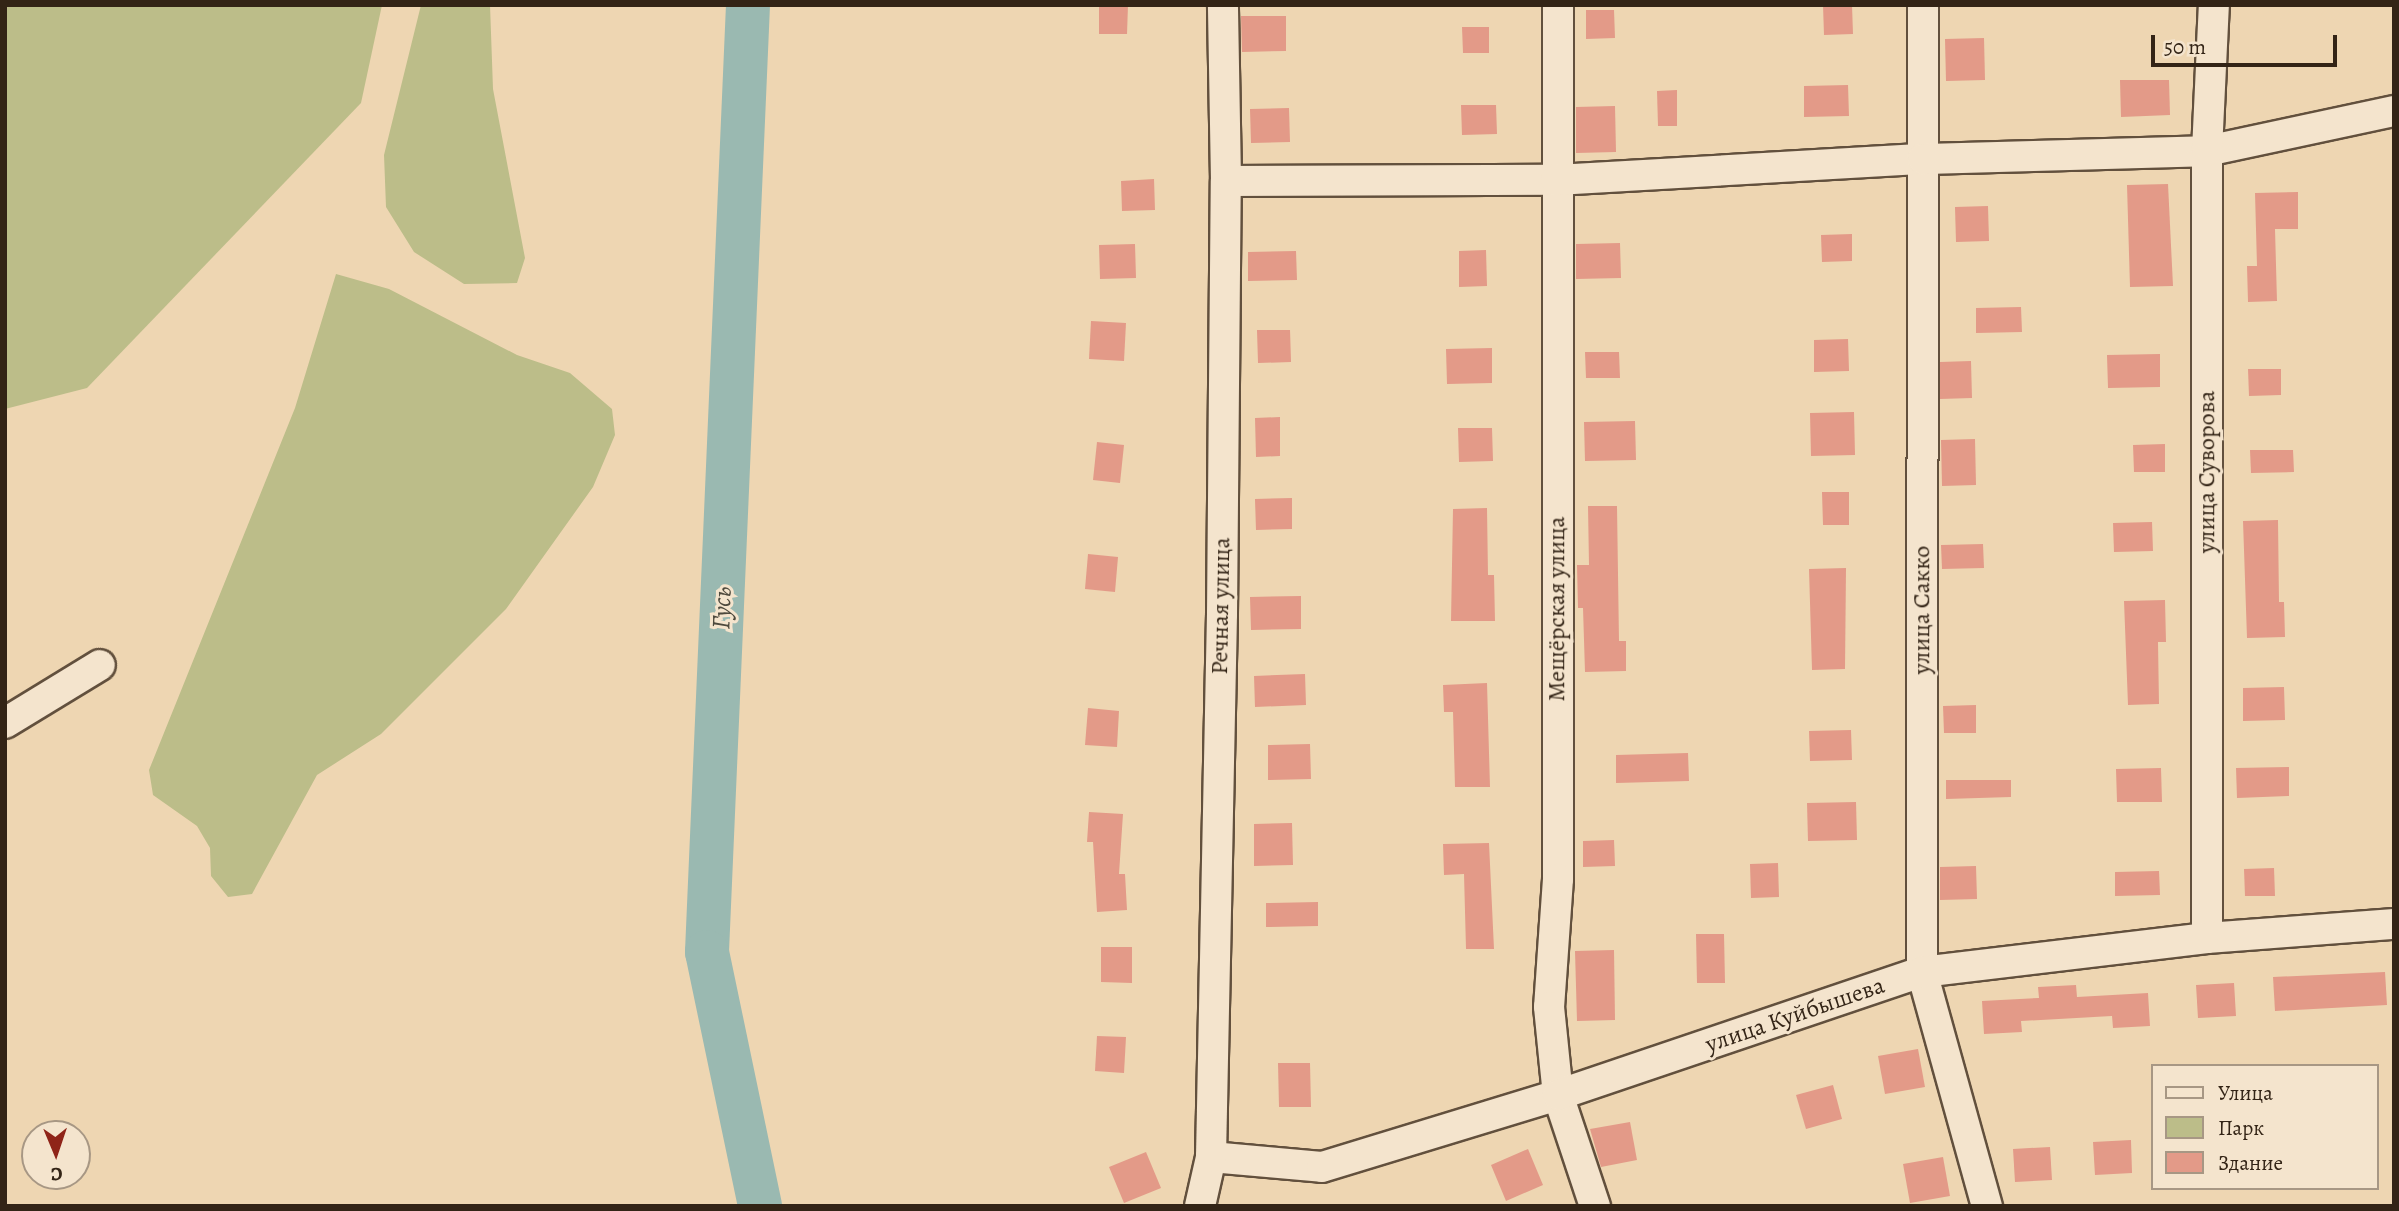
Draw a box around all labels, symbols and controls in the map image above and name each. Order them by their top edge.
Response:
scale bar [2154,21,2340,65]
text: 50 m [2164,33,2206,61]
street label: улица Суворова [2193,391,2221,553]
street label: Мещёрская улица [1543,516,1571,702]
street label: Речная улица [1205,537,1237,675]
street label: улица Сакко [1908,546,1936,674]
water label: Гусь [706,586,738,630]
street label: улица Куйбышева [1702,971,1888,1059]
legend [2150,1064,2378,1190]
text: Улица [2218,1079,2273,1107]
text: Парк [2218,1114,2264,1142]
north arrow [21,1120,91,1190]
text: Здание [2218,1149,2283,1177]
text: С [50,1161,63,1187]

